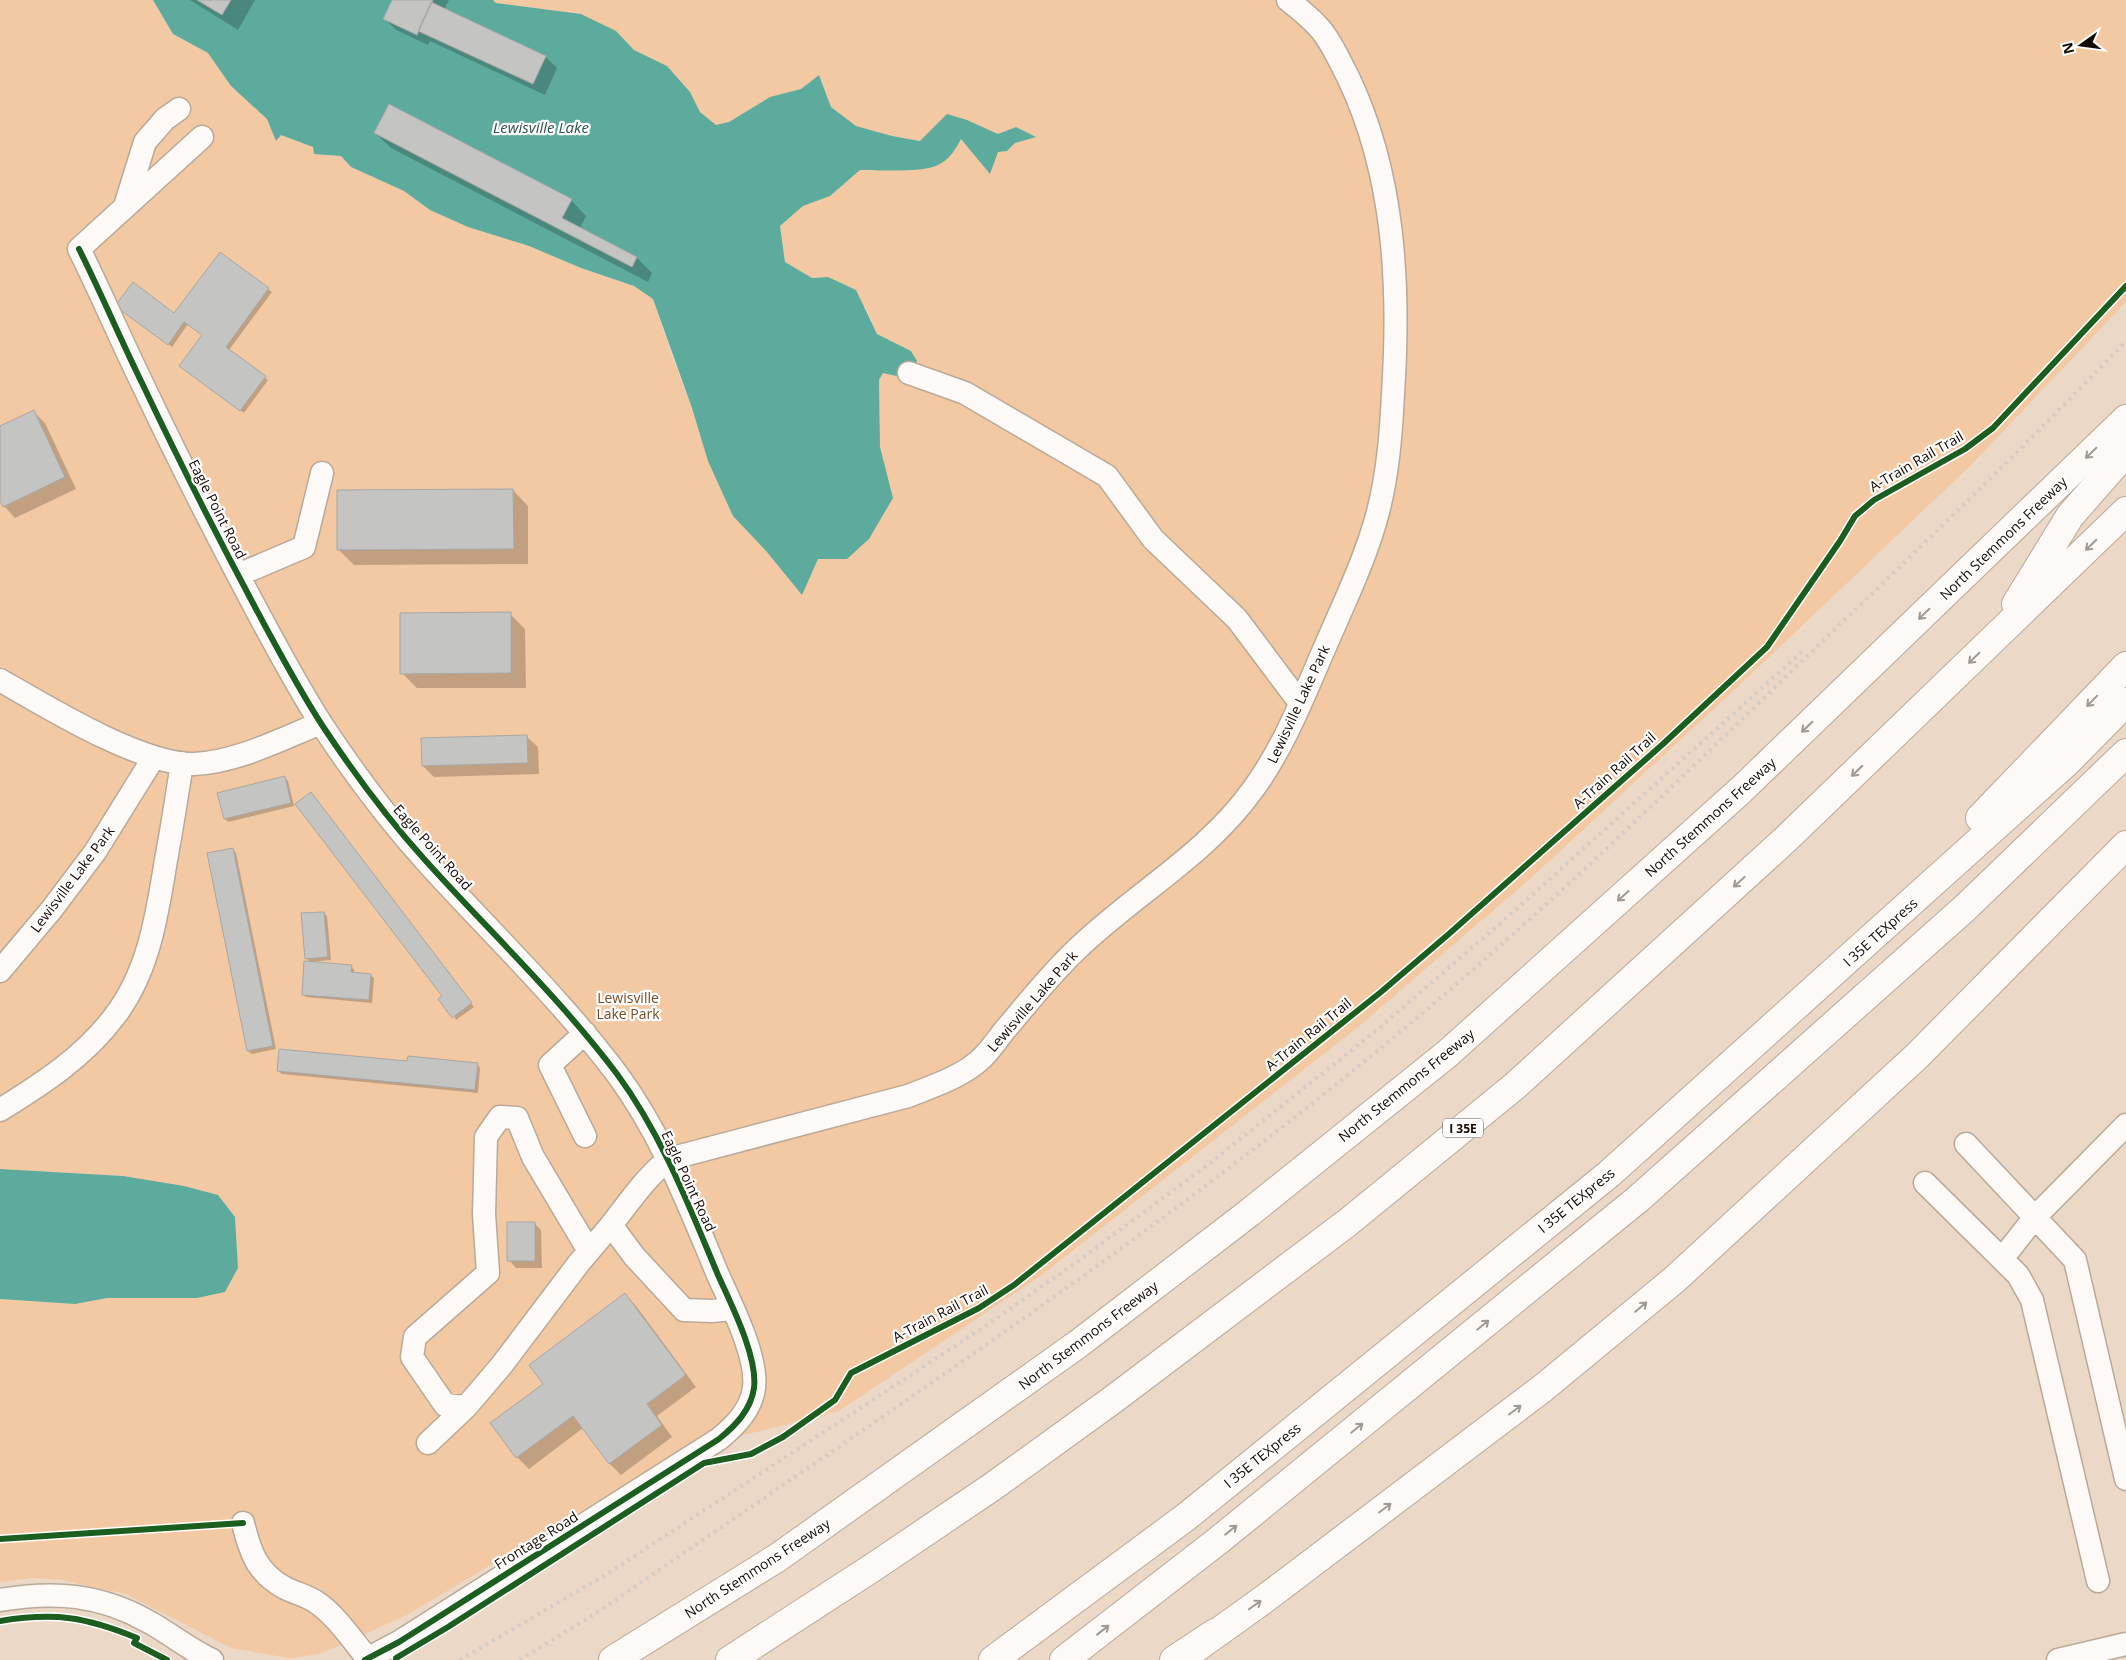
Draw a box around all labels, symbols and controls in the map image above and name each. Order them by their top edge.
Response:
north arrow [2056,20,2106,70]
text: N [2057,40,2078,56]
water label: Lewisville Lake [493,117,589,137]
street label: A-Train Rail Trail [1865,426,1967,496]
one-way arrow [2085,447,2097,459]
street label: Eagle Point Road [185,456,251,562]
street label: North Stemmons Freeway [1935,471,2071,604]
one-way arrow [2085,539,2097,551]
one-way arrow [1917,608,1930,620]
street label: Lewisville Lake Park [1262,641,1334,766]
one-way arrow [1968,652,1980,664]
one-way arrow [2086,695,2098,707]
one-way arrow [1800,721,1813,733]
street label: A-Train Rail Trail [1568,728,1660,812]
street label: North Stemmons Freeway [1640,752,1780,881]
one-way arrow [1851,765,1863,777]
street label: Eagle Point Road [389,800,477,894]
street label: Lewisville Lake Park [26,821,119,936]
one-way arrow [1732,876,1745,888]
one-way arrow [1616,890,1629,902]
street label: I 35E TEXpress [1839,893,1922,971]
street label: Lewisville Lake Park [983,946,1082,1056]
park label: Lewisville Lake Park [596,988,660,1023]
street label: A-Train Rail Trail [1261,993,1355,1075]
street label: North Stemmons Freeway [1334,1024,1479,1146]
road number: I 35E [1443,1118,1483,1138]
street label: Eagle Point Road [657,1127,721,1235]
street label: I 35E TEXpress [1533,1163,1619,1237]
street label: North Stemmons Freeway [1014,1276,1162,1394]
street label: A-Train Rail Trail [889,1280,991,1346]
one-way arrow [1634,1302,1647,1313]
one-way arrow [1476,1320,1489,1331]
one-way arrow [1508,1404,1521,1415]
street label: I 35E TEXpress [1219,1418,1305,1492]
one-way arrow [1350,1422,1363,1433]
one-way arrow [1378,1502,1391,1513]
street label: Frontage Road [491,1507,581,1573]
street label: North Stemmons Freeway [681,1513,834,1622]
one-way arrow [1224,1525,1237,1536]
one-way arrow [1248,1600,1262,1610]
one-way arrow [1096,1625,1109,1636]

